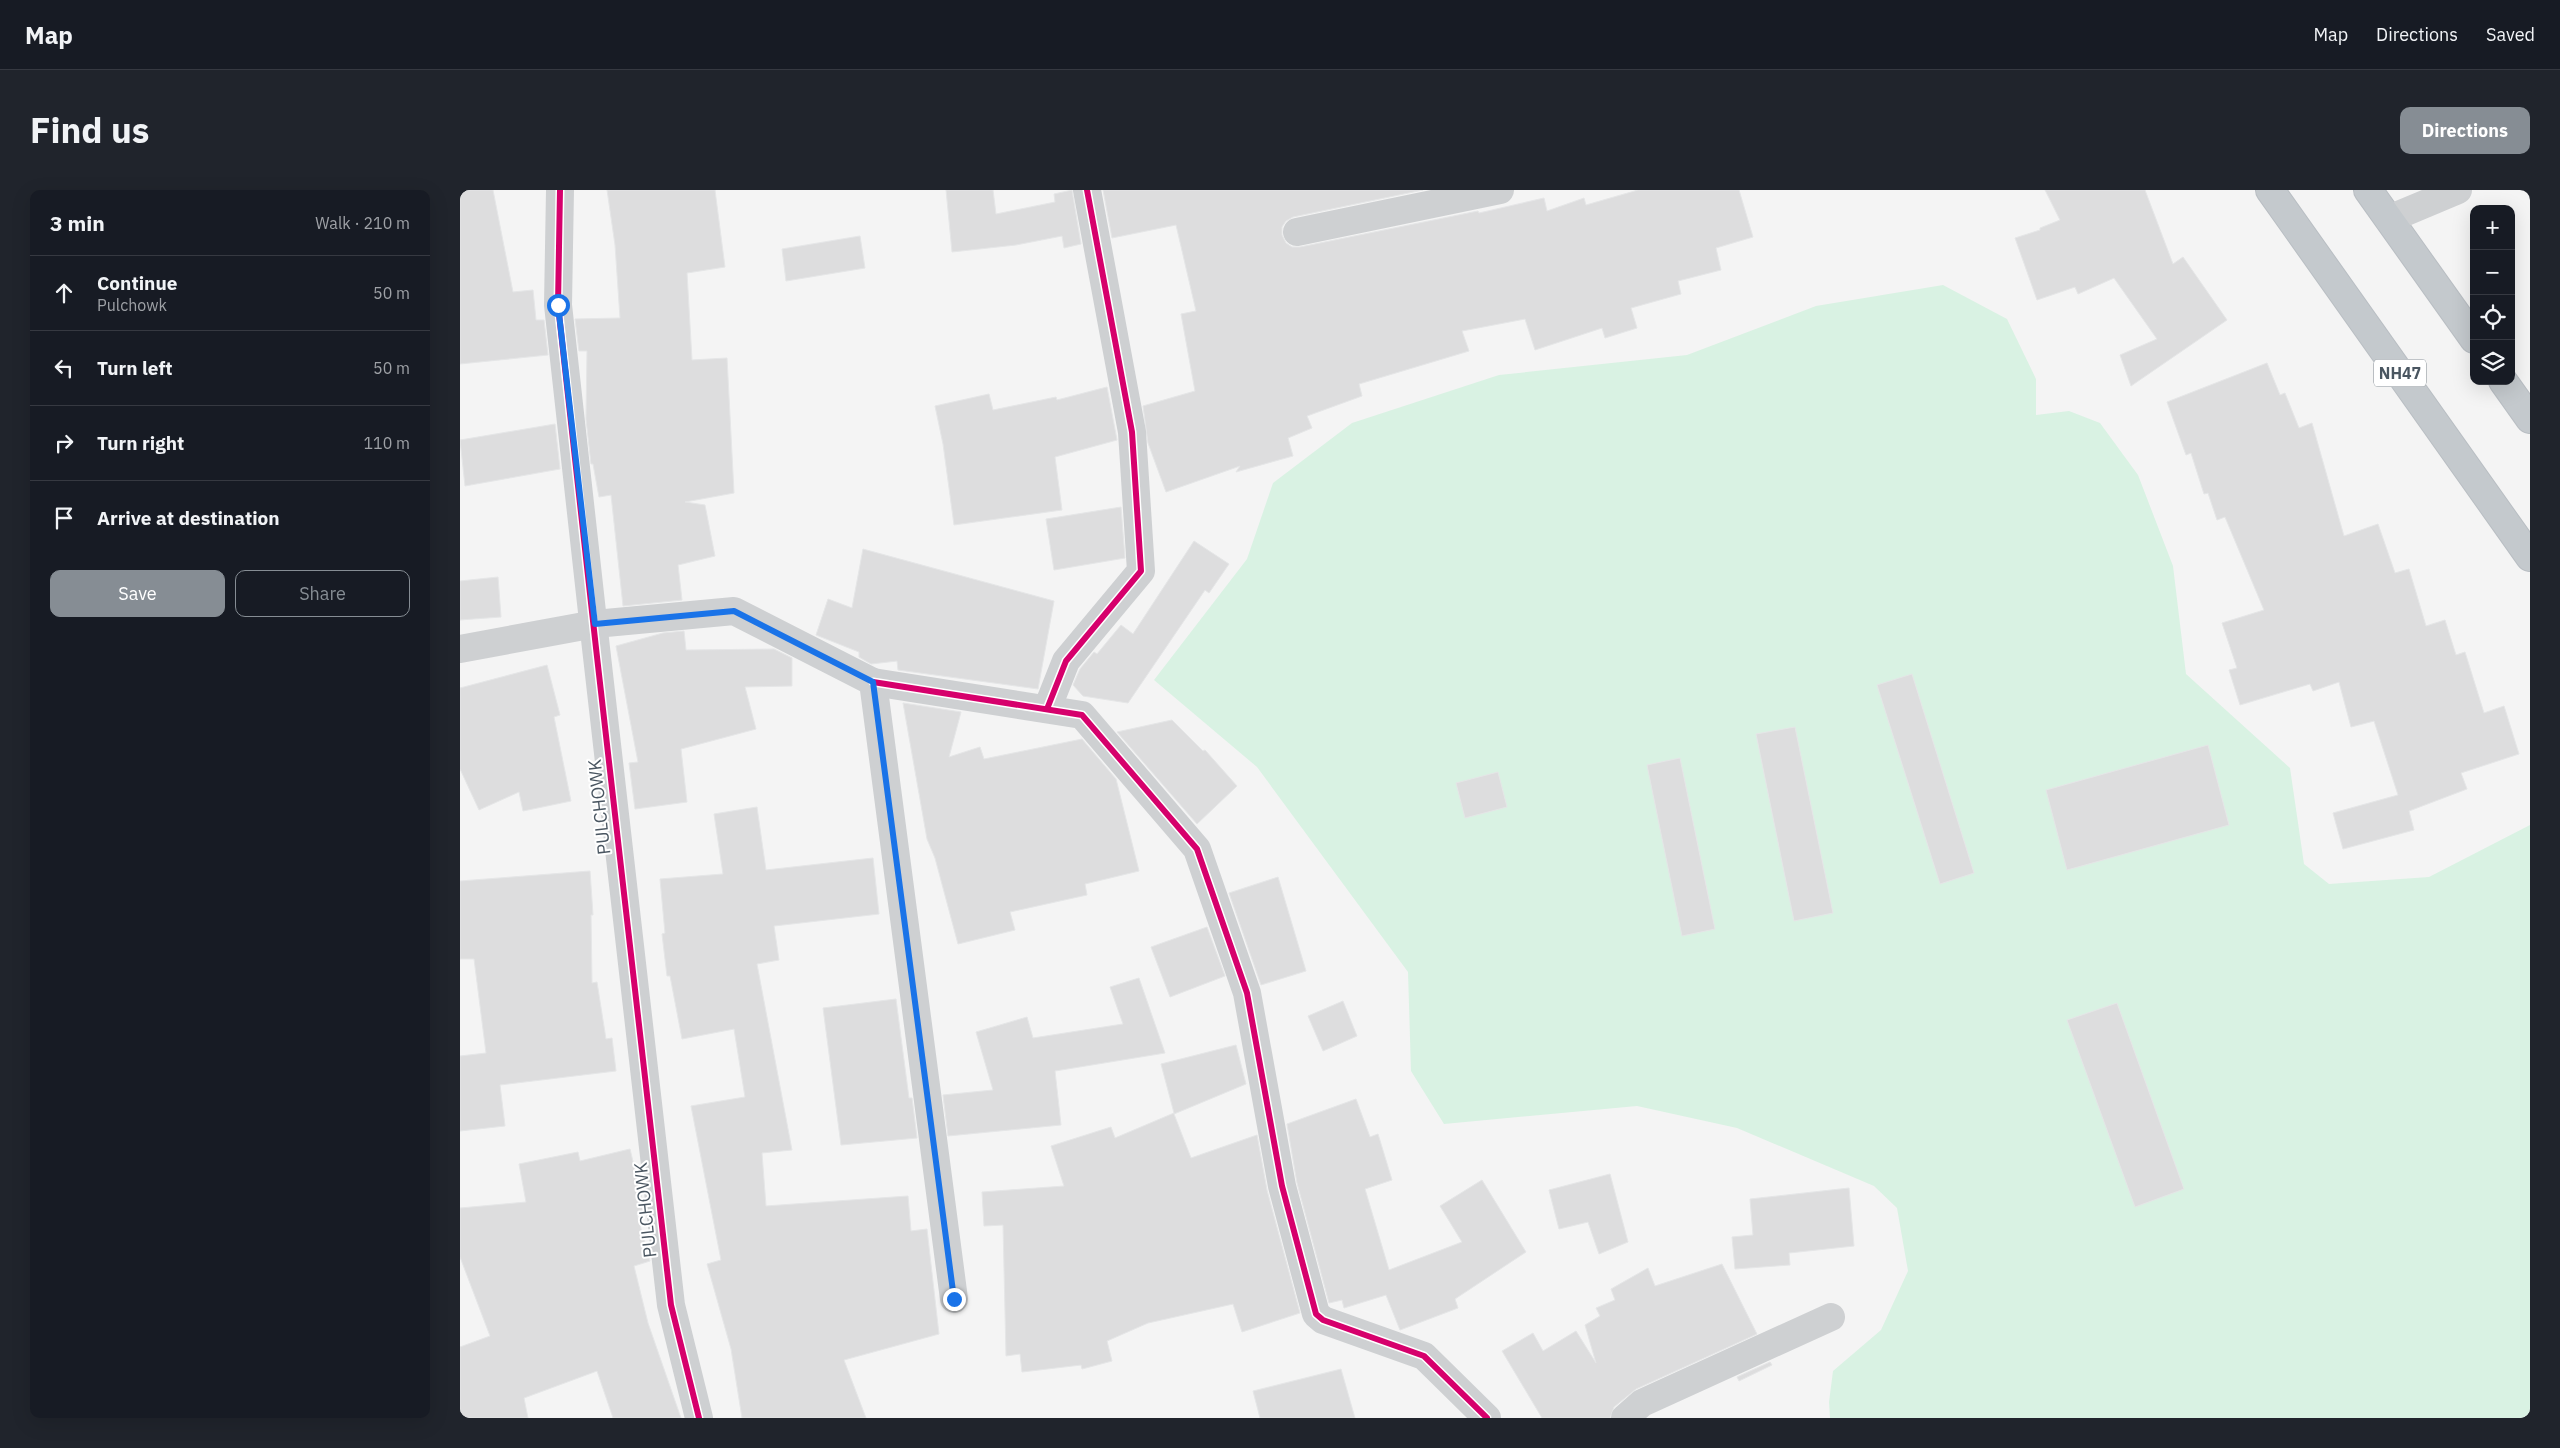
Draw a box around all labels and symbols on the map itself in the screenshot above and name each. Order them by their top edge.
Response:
route start [547,294,570,317]
road number: NH47 [2374,360,2426,387]
street label: PULCHOWK [583,758,615,856]
street label: PULCHOWK [629,1161,661,1259]
route end [943,1288,966,1311]

